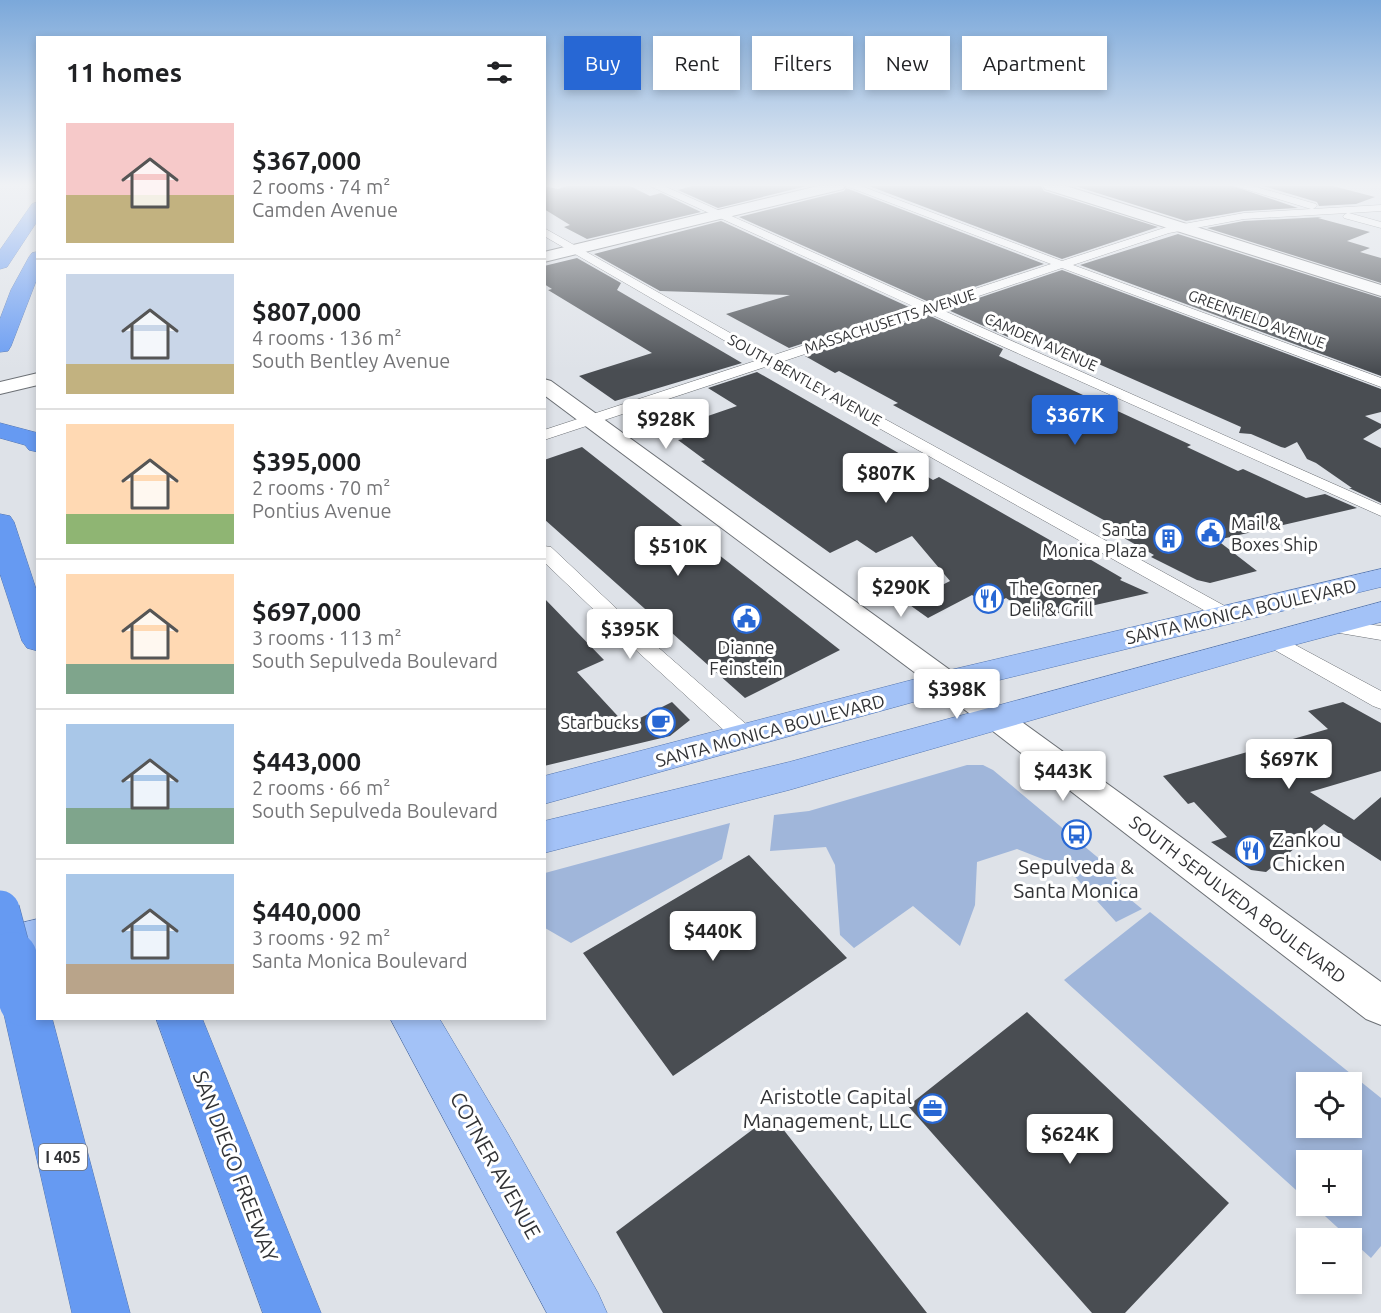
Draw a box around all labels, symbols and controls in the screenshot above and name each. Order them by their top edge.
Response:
chip: Buy [564,36,641,90]
chip: Rent [653,36,740,90]
chip: Filters [752,36,853,90]
chip: New [865,36,950,90]
chip: Apartment [962,36,1107,90]
icon: filters [483,56,516,89]
text: 11 homes [66,58,182,87]
text: $367,000 [252,146,361,175]
icon: home [114,147,186,219]
text: 2 rooms · 74 m² [252,175,390,198]
text: Camden Avenue [252,198,398,221]
street label: MASSACHUSETTS AVENUE [802,285,978,357]
street label: GREENFIELD AVENUE [1186,286,1328,352]
text: $807,000 [252,297,361,326]
icon: home [114,298,186,370]
street label: CAMDEN AVENUE [982,309,1100,375]
text: 4 rooms · 136 m² [252,326,402,349]
street label: SOUTH BENTLEY AVENUE [725,331,885,429]
text: South Bentley Avenue [252,349,450,372]
pin: $367K [1033,395,1117,446]
pin: $928K [624,399,708,450]
text: $367K [1046,403,1104,426]
text: $928K [637,407,695,430]
text: $395,000 [252,447,361,476]
icon: home [114,448,186,520]
pin: $807K [844,453,928,504]
text: $807K [857,461,915,484]
text: 2 rooms · 70 m² [252,476,390,499]
text: Pontius Avenue [252,499,392,522]
place label: Mail & Boxes Ship [1231,513,1318,554]
public building icon: Mail & Boxes Ship [1194,517,1226,549]
place label: Santa Monica Plaza [1042,519,1147,560]
building icon: Santa Monica Plaza [1152,523,1184,555]
pin: $510K [636,526,720,577]
text: $510K [649,534,707,557]
pin: $290K [859,567,943,618]
text: $290K [872,575,930,598]
street label: SANTA MONICA BOULEVARD [1124,575,1358,647]
place label: The Corner Deli & Grill [1009,578,1099,619]
restaurant icon: The Corner Deli & Grill [972,582,1004,614]
text: $697,000 [252,597,361,626]
icon: home [114,598,186,670]
public building icon: Dianne Feinstein [730,602,762,634]
pin: $395K [588,609,672,660]
text: $395K [601,617,659,640]
text: 3 rooms · 113 m² [252,626,402,649]
place label: Dianne Feinstein [709,637,783,678]
text: South Sepulveda Boulevard [252,649,498,672]
pin: $398K [915,669,999,720]
text: $398K [928,677,986,700]
street label: SANTA MONICA BOULEVARD [653,690,887,770]
cafe icon: Starbucks [644,706,676,738]
place label: Starbucks [560,712,639,732]
pin: $697K [1247,739,1331,790]
text: $443,000 [252,747,361,776]
text: $697K [1260,747,1318,770]
icon: home [114,748,186,820]
pin: $443K [1021,751,1105,802]
text: $443K [1034,759,1092,782]
text: 2 rooms · 66 m² [252,776,390,799]
text: South Sepulveda Boulevard [252,799,498,822]
street label: SOUTH SEPULVEDA BOULEVARD [1126,811,1350,987]
bus stop icon: Sepulveda & Santa Monica [1060,819,1092,851]
place label: Zankou Chicken [1272,827,1346,875]
restaurant icon: Zankou Chicken [1235,835,1267,867]
place label: Sepulveda & Santa Monica [1013,854,1139,902]
text: $440,000 [252,897,361,926]
icon: home [114,898,186,970]
pin: $440K [671,911,755,962]
text: $440K [684,919,742,942]
text: 3 rooms · 92 m² [252,926,390,949]
text: Santa Monica Boulevard [252,949,468,972]
street label: SAN DIEGO FREEWAY [189,1067,283,1265]
map controls [1296,1072,1362,1294]
button: locate [1296,1072,1362,1138]
place label: Aristotle Capital Management, LLC [743,1084,912,1132]
street label: COTNER AVENUE [446,1088,546,1242]
office icon: Aristotle Capital Management, LLC [917,1092,949,1124]
pin: $624K [1028,1114,1112,1165]
text: $624K [1041,1122,1099,1145]
road number: I 405 [39,1144,87,1170]
button: + [1296,1150,1362,1216]
button: − [1296,1228,1362,1294]

